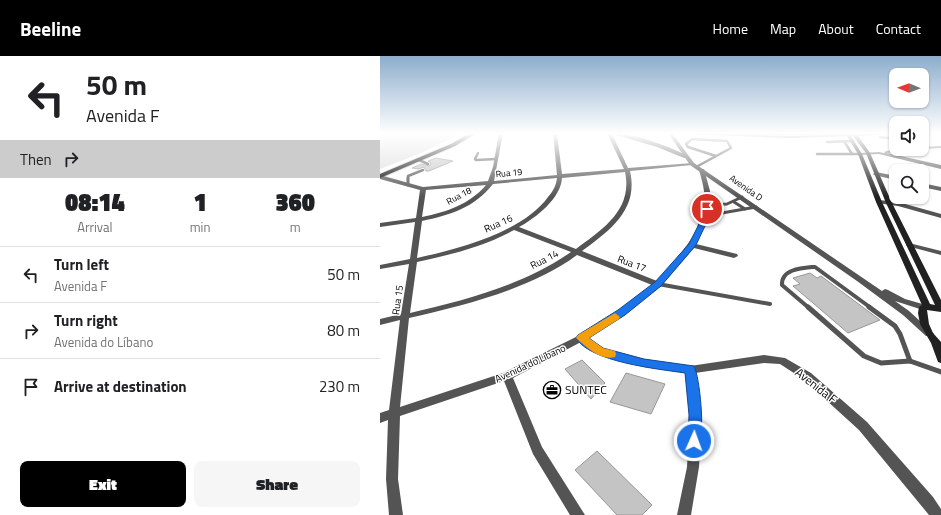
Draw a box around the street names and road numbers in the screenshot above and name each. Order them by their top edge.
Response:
street label: Rua 19 [495,165,523,180]
street label: Avenida D [727,171,766,204]
street label: Rua 18 [444,184,474,208]
street label: Rua 16 [482,210,515,236]
street label: Rua 14 [528,246,561,273]
street label: Rua 17 [615,251,648,276]
street label: Rua 15 [388,284,407,316]
street label: Avenida do Líbano [492,341,568,386]
street label: Avenida F [791,363,841,408]

